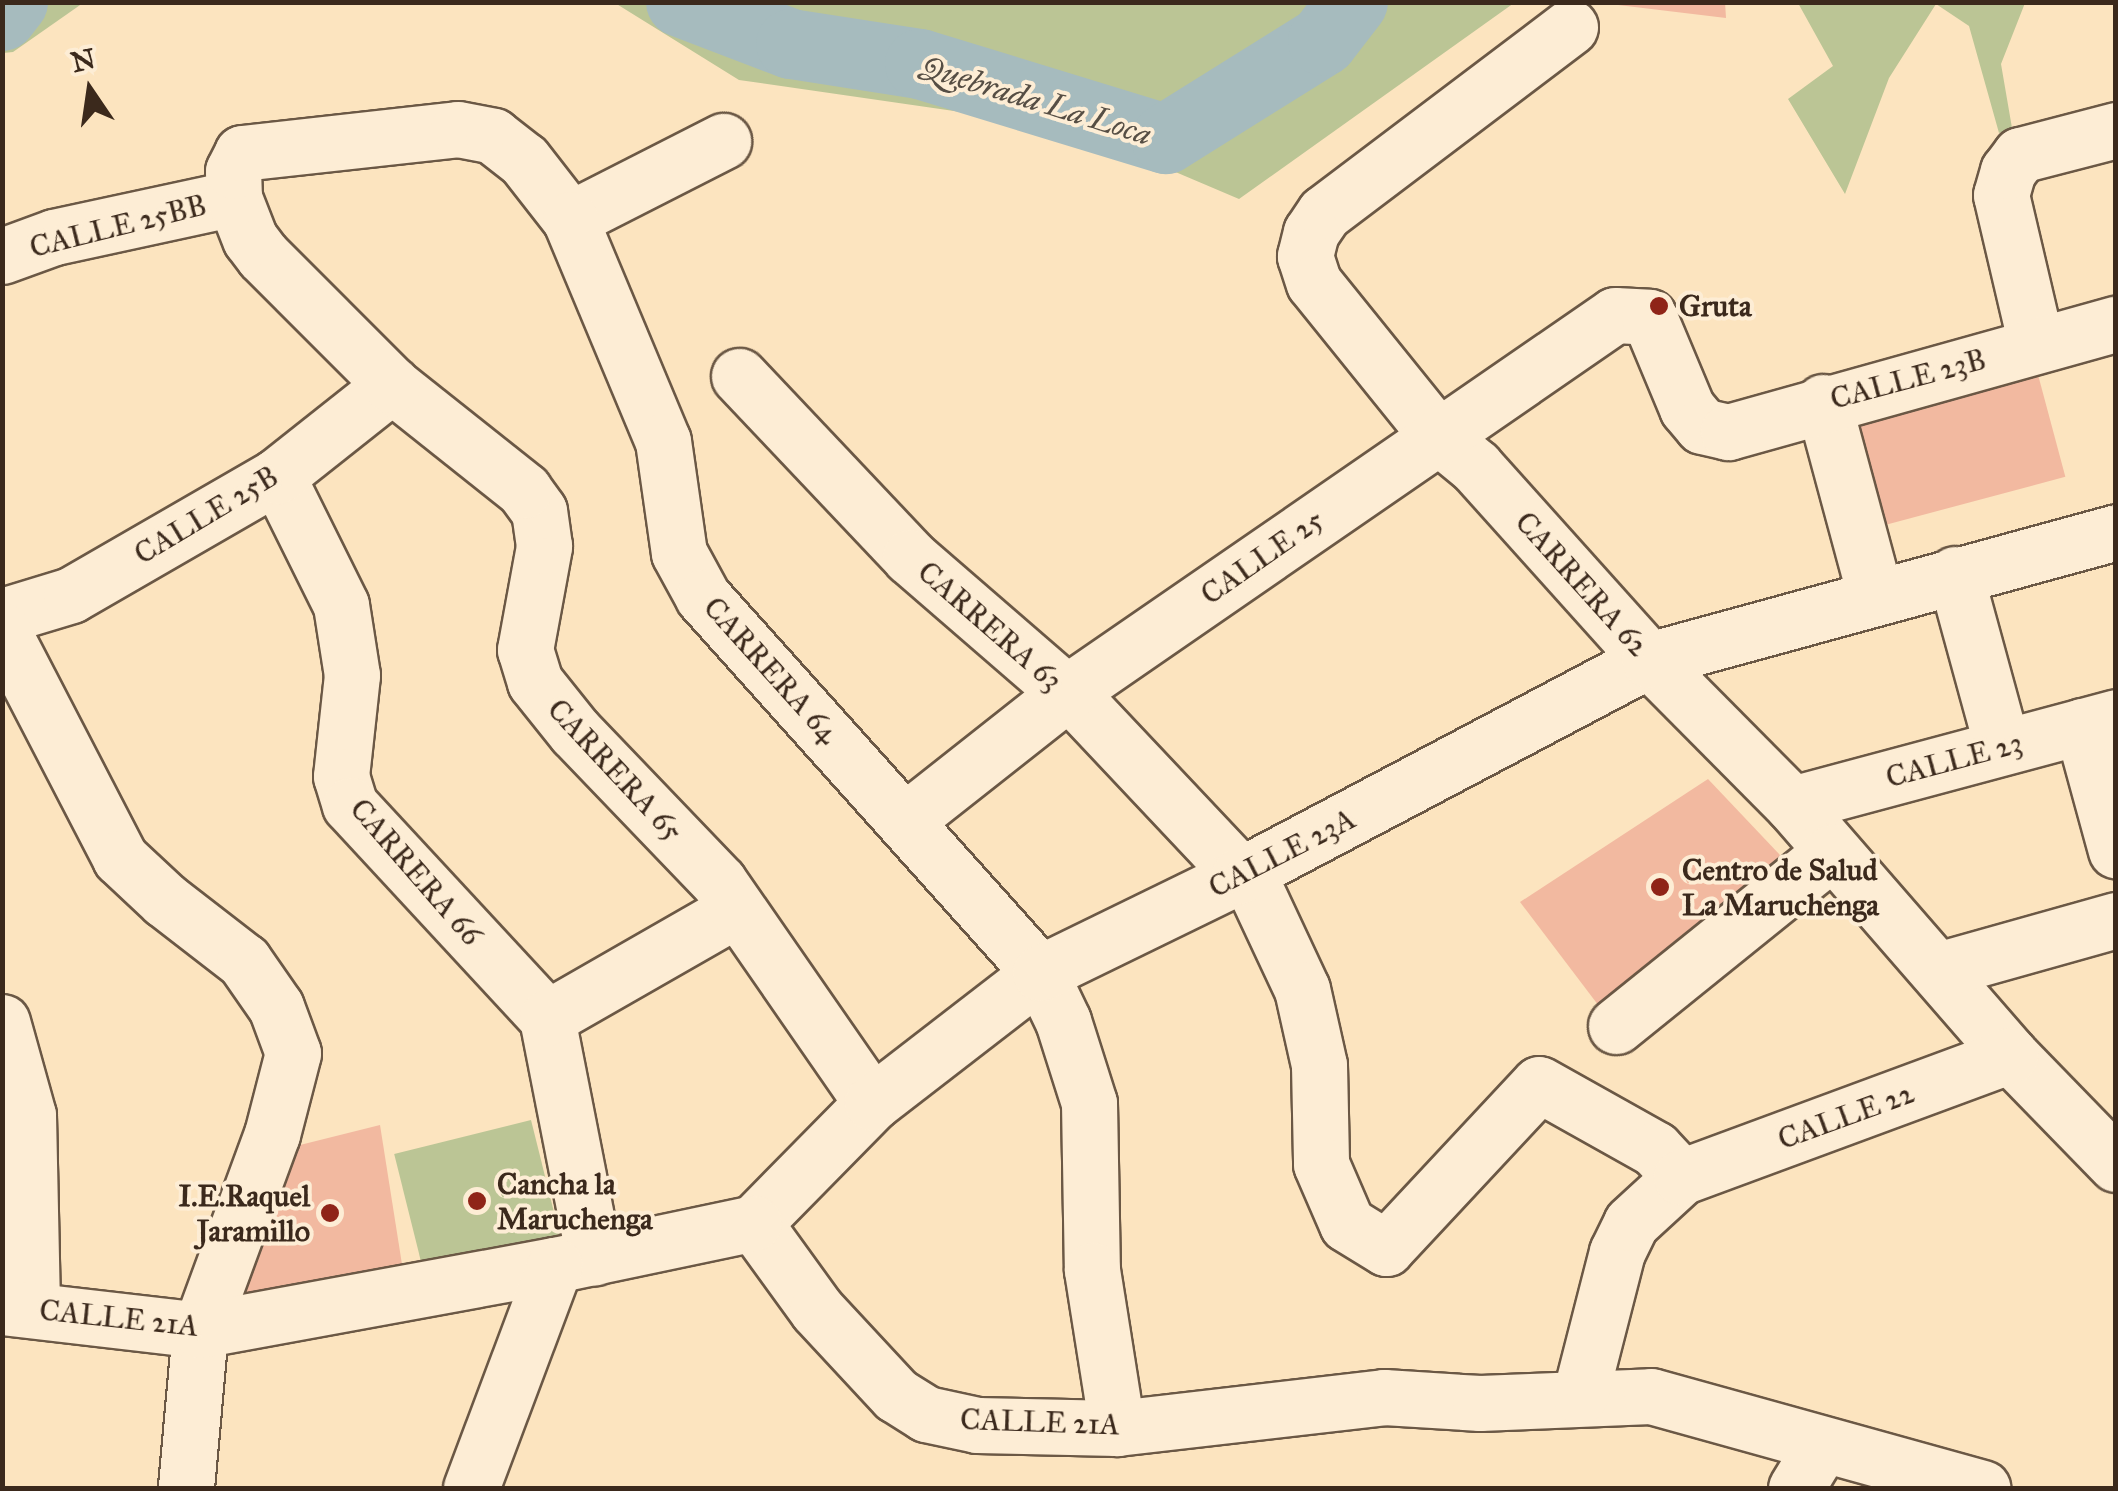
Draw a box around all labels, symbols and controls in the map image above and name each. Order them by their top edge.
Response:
north arrow [40,40,140,140]
text: N [68,41,99,80]
water label: Quebrada La Loca [916,48,1156,154]
street label: CALLE 25BB [26,187,210,265]
place label: Gruta [1679,288,1752,324]
marker: Gruta [1648,295,1670,317]
street label: CALLE 23B [1826,341,1990,417]
street label: CALLE 25B [128,458,284,572]
street label: CALLE 25 [1194,502,1330,612]
street label: CARRERA 62 [1508,504,1656,664]
street label: CARRERA 63 [910,554,1070,698]
street label: CARRERA 64 [696,590,846,750]
street label: CARRERA 65 [540,691,690,849]
street label: CALLE 23 [1882,725,2026,795]
street label: CARRERA 66 [342,791,490,953]
street label: CALLE 23A [1203,801,1361,905]
place label: Centro de Salud La Maruchenga [1682,852,1879,922]
marker: Centro de Salud La Maruchenga [1647,874,1673,900]
street label: CALLE 22 [1773,1075,1919,1157]
place label: Cancha la Maruchenga [497,1166,653,1236]
place label: I.E.Raquel Jaramillo [178,1178,310,1248]
marker: Cancha la Maruchenga [466,1190,488,1212]
marker: I.E.Raquel Jaramillo [319,1202,341,1224]
street label: CALLE 21A [38,1292,200,1344]
street label: CALLE 21A [960,1401,1120,1443]

